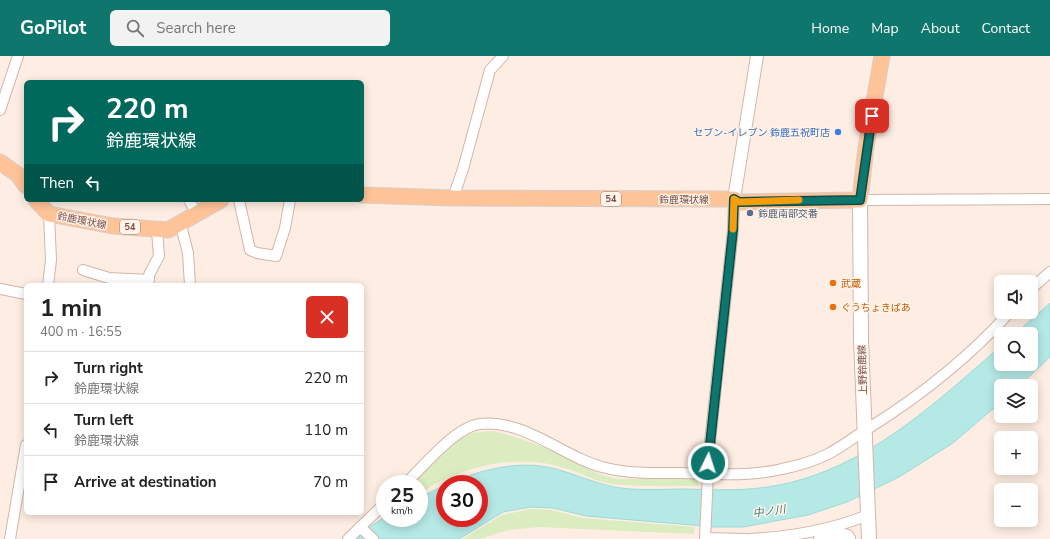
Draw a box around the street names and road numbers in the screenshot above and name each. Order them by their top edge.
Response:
road number: 54 [601,192,621,206]
street label: 鈴鹿環状線 [659,193,709,207]
street label: 鈴鹿環状線 [56,209,108,233]
road number: 54 [120,220,140,234]
street label: 上野鈴鹿線 [855,345,871,395]

